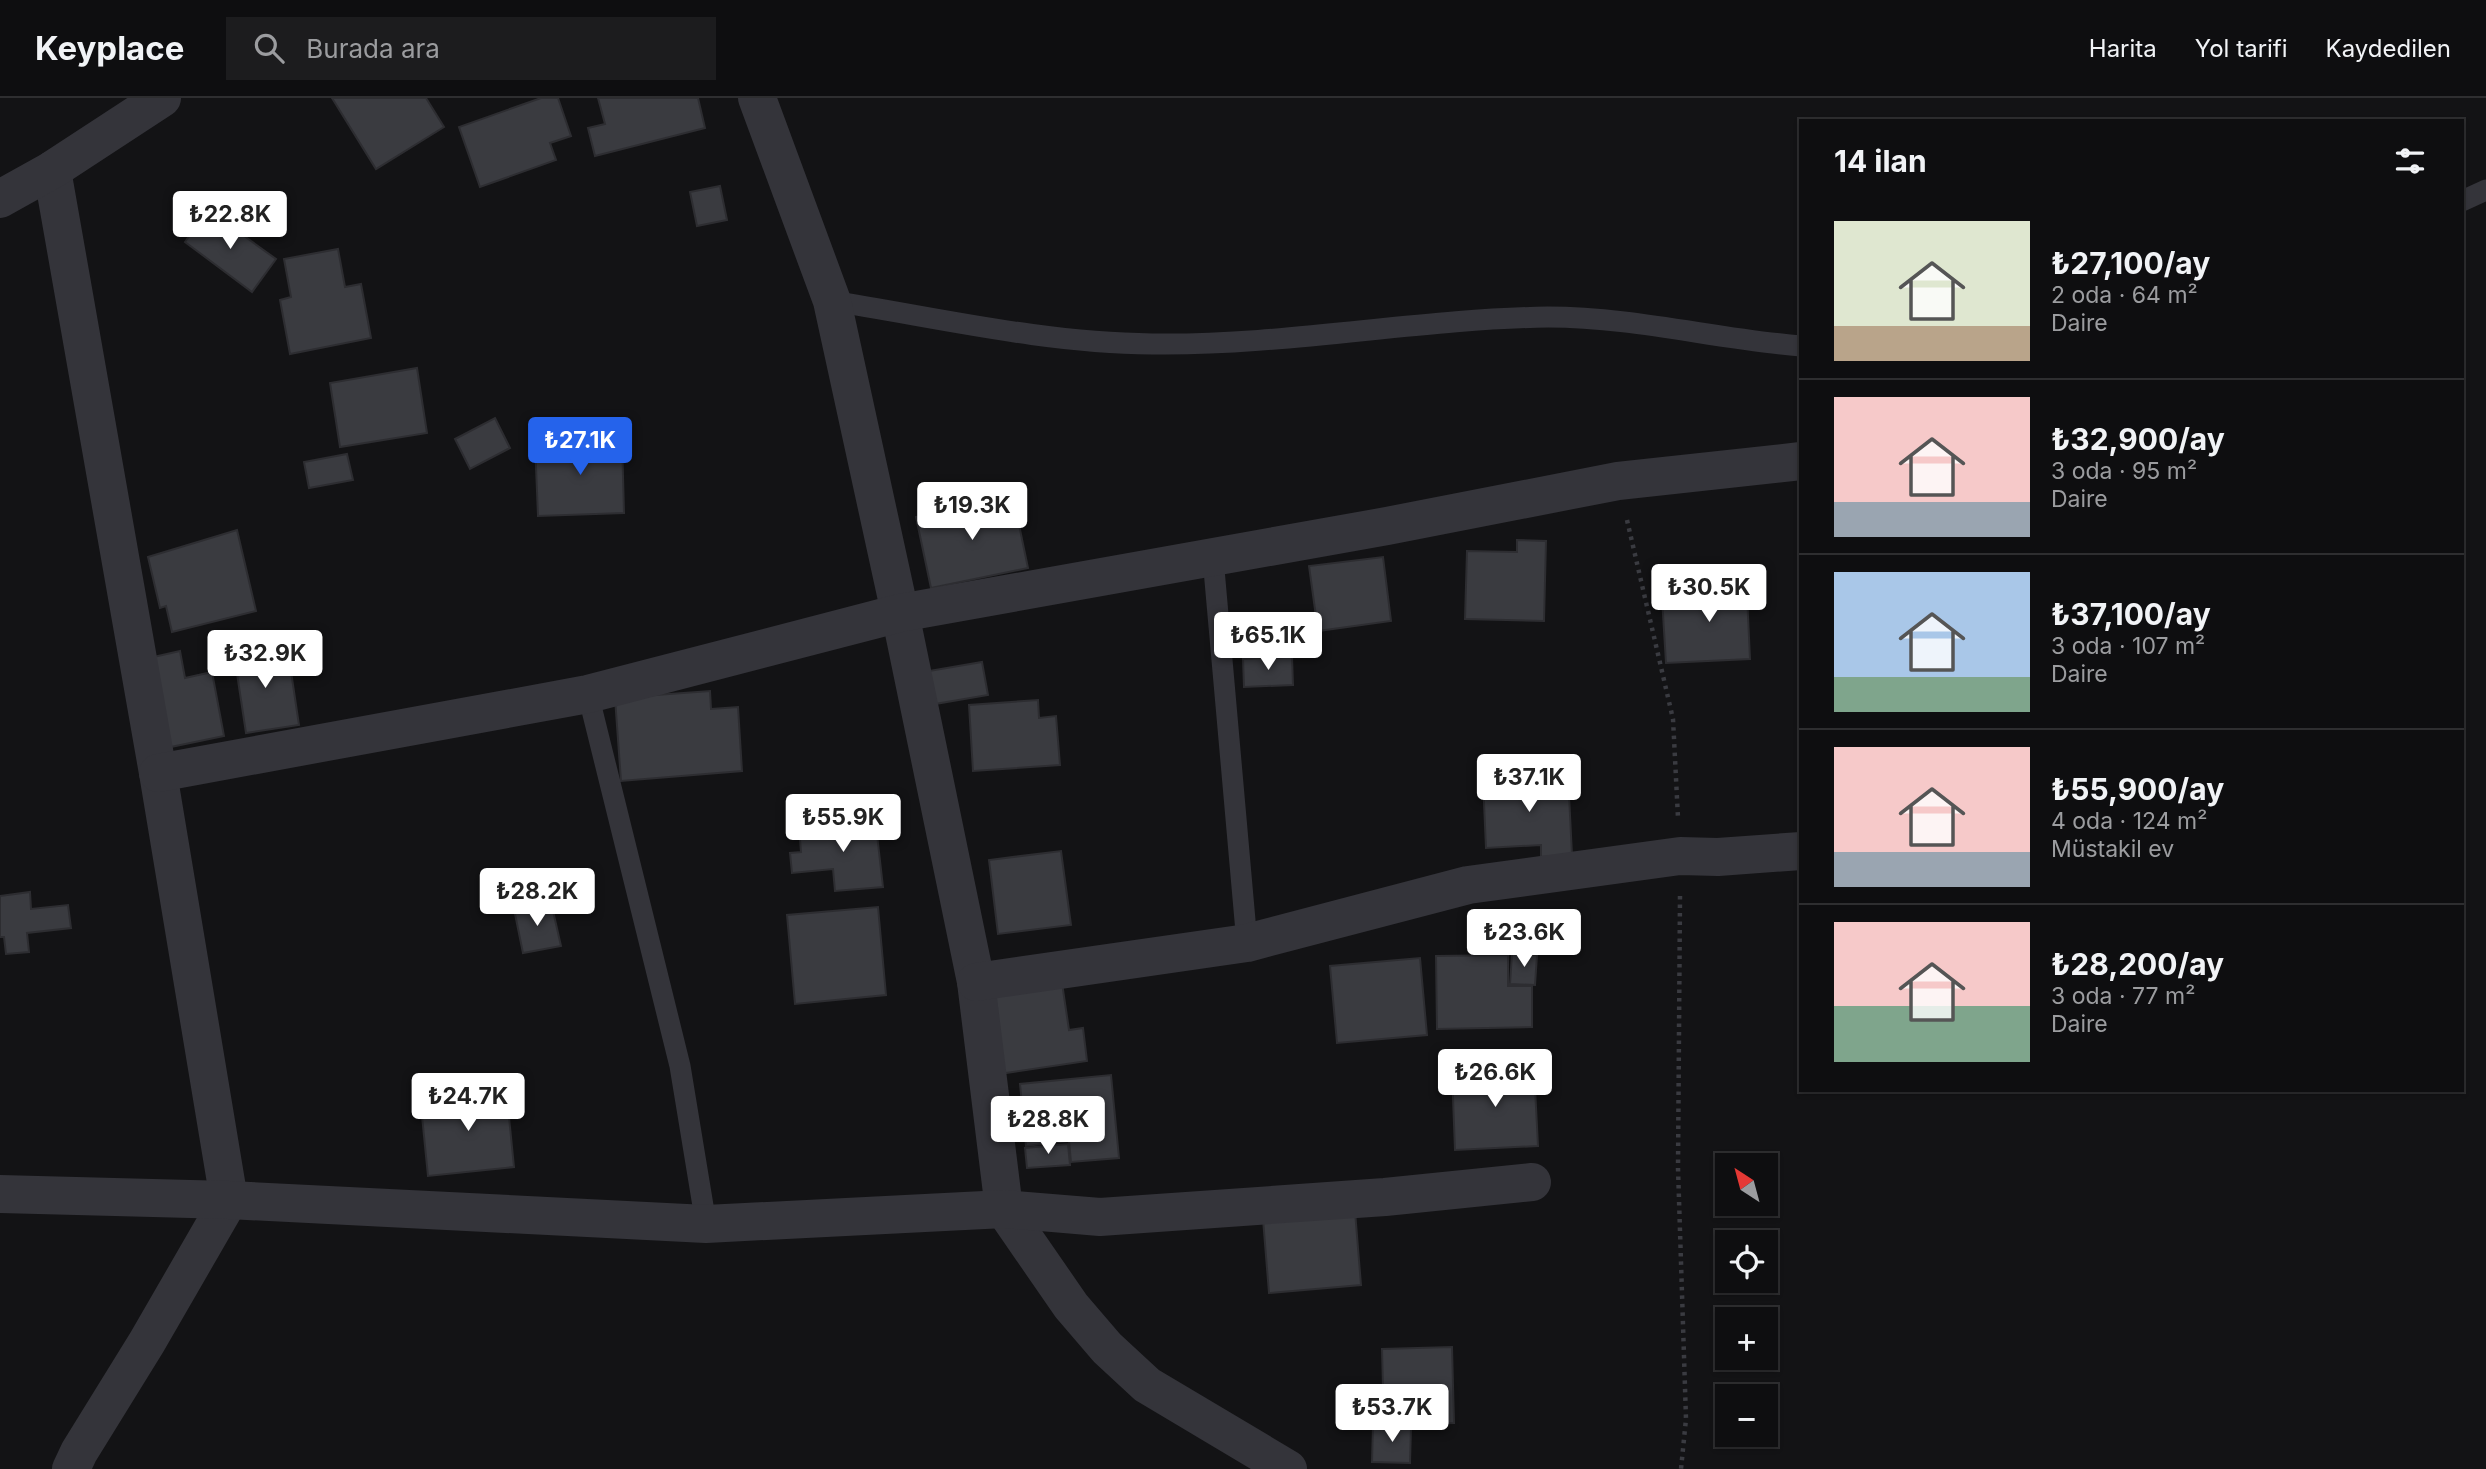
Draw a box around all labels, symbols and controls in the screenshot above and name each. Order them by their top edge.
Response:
search box [226,17,716,80]
text: Keyplace [35,28,184,68]
icon: search [250,29,288,67]
text: Burada ara [306,33,440,64]
text: Harita [2089,34,2157,63]
text: Yol tarifi [2195,34,2288,63]
text: Kaydedilen [2326,34,2451,63]
icon: filters [2391,142,2429,180]
text: 14 ilan [1834,143,1927,179]
pin: ₺22.8K [173,192,287,251]
text: ₺22.8K [189,200,271,228]
text: ₺27,100/ay [2051,245,2210,281]
icon: home [1890,249,1974,333]
text: 2 oda · 64 m² [2051,281,2198,309]
text: Daire [2051,309,2108,337]
pin: ₺27.1K [523,418,637,477]
text: ₺32,900/ay [2051,421,2225,457]
icon: home [1890,425,1974,509]
text: ₺27.1K [544,426,616,454]
text: 3 oda · 95 m² [2051,457,2197,485]
pin: ₺19.3K [915,482,1029,542]
text: Daire [2051,485,2108,513]
text: ₺19.3K [933,491,1011,519]
pin: ₺30.5K [1652,564,1766,624]
text: ₺30.5K [1667,573,1751,601]
text: ₺37,100/ay [2051,596,2211,632]
icon: home [1890,600,1974,684]
pin: ₺65.1K [1211,612,1325,672]
text: ₺65.1K [1230,621,1306,649]
pin: ₺32.9K [208,630,322,690]
text: 3 oda · 107 m² [2051,632,2205,660]
text: ₺32.9K [223,639,307,667]
text: Daire [2051,660,2108,688]
pin: ₺37.1K [1472,754,1586,814]
text: ₺37.1K [1493,763,1565,791]
text: ₺55,900/ay [2051,771,2224,807]
icon: home [1890,775,1974,859]
pin: ₺55.9K [786,794,900,854]
text: ₺55.9K [802,803,884,831]
text: 4 oda · 124 m² [2051,807,2207,835]
text: Müstakil ev [2051,835,2174,863]
pin: ₺28.2K [480,868,594,928]
text: ₺28.2K [496,877,578,905]
pin: ₺23.6K [1467,910,1581,969]
text: ₺23.6K [1483,918,1565,946]
text: ₺28,200/ay [2051,946,2224,982]
icon: home [1890,950,1974,1034]
text: 3 oda · 77 m² [2051,982,2195,1010]
text: Daire [2051,1010,2108,1038]
pin: ₺26.6K [1438,1049,1552,1109]
text: ₺26.6K [1454,1058,1536,1086]
pin: ₺24.7K [411,1074,525,1133]
text: ₺24.7K [428,1082,508,1110]
pin: ₺28.8K [991,1096,1105,1156]
text: ₺28.8K [1007,1105,1089,1133]
north arrow [1715,1153,1778,1216]
map controls [1715,1153,1778,1447]
button: locate [1715,1230,1778,1293]
button: + [1715,1307,1778,1370]
pin: ₺53.7K [1335,1384,1449,1444]
button: − [1715,1384,1778,1447]
text: ₺53.7K [1352,1393,1432,1421]

